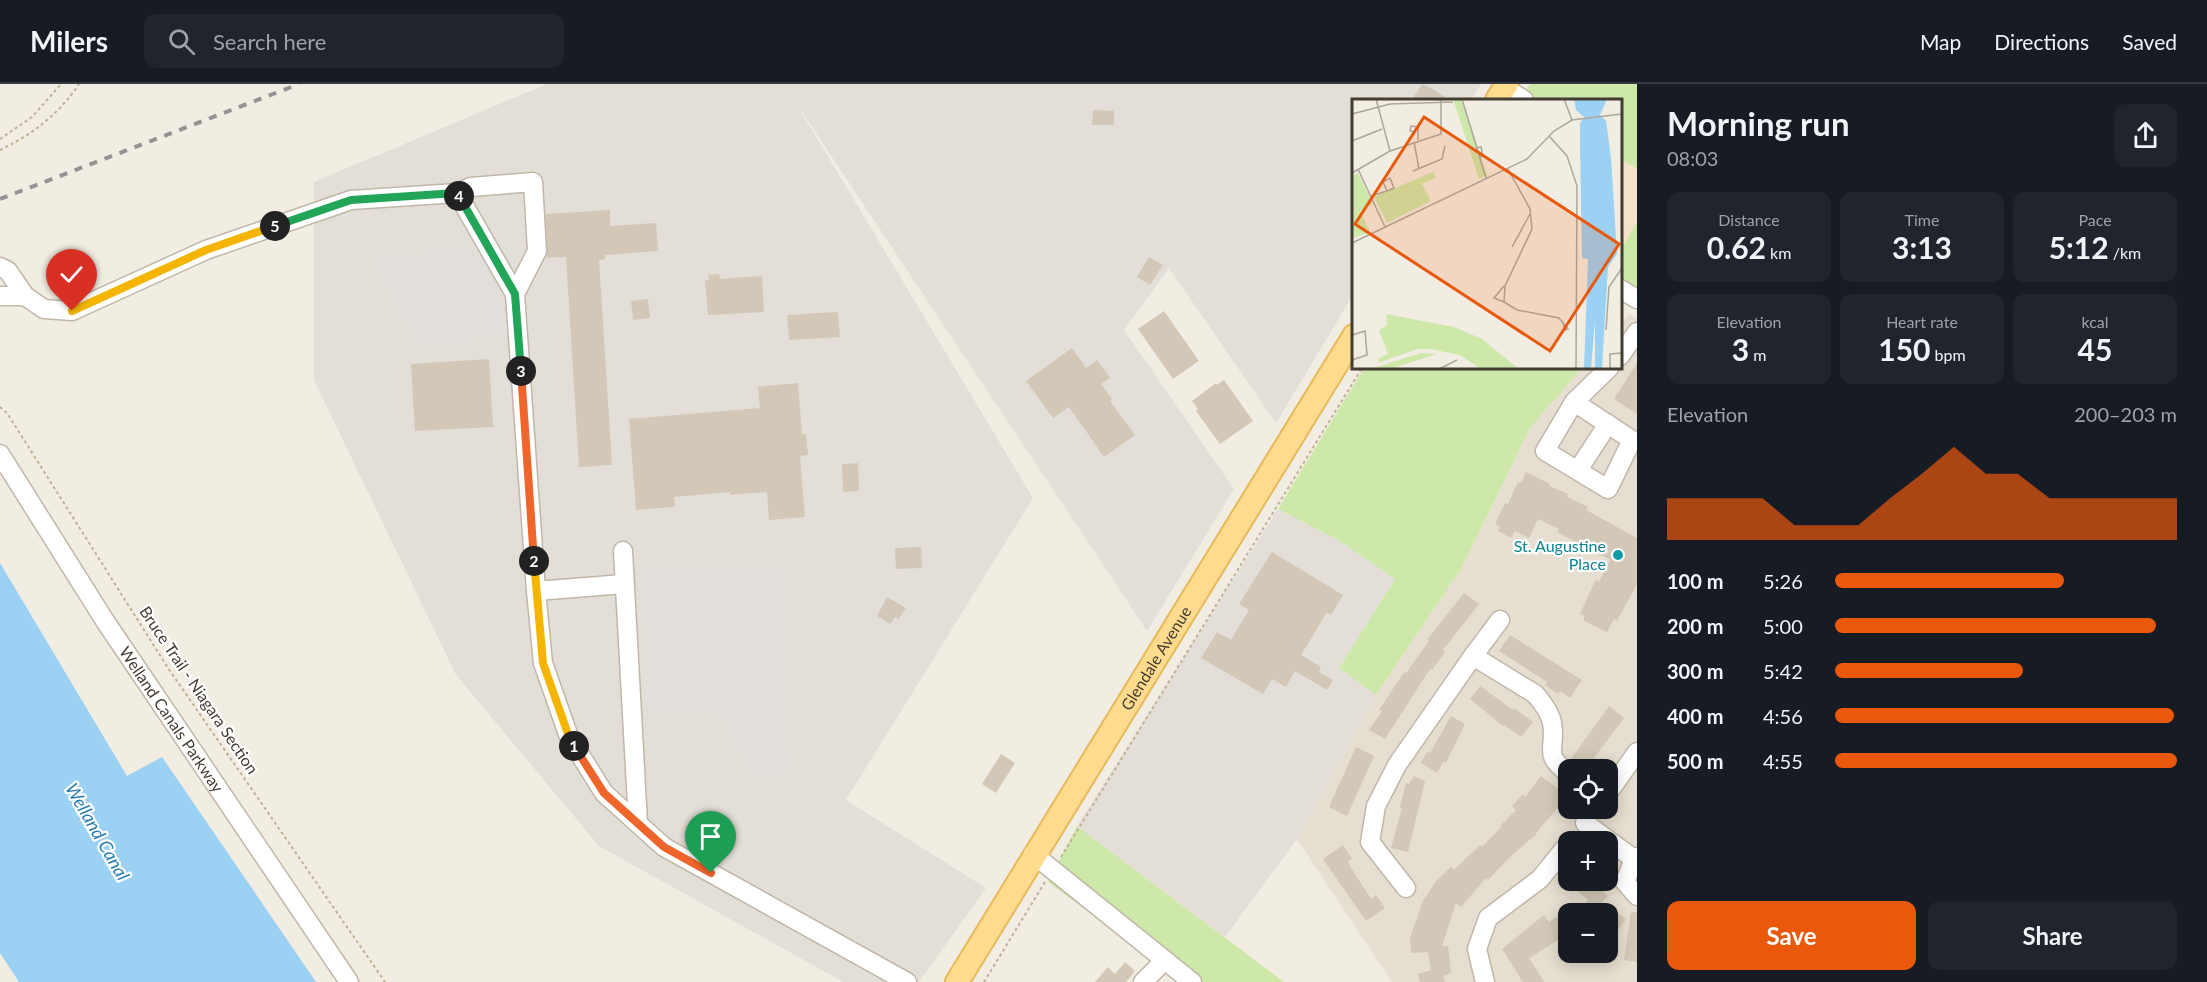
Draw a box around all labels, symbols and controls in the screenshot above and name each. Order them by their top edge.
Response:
search box [144,14,564,68]
text: Milers [30,24,108,58]
icon: search [165,25,198,58]
text: Search here [213,28,326,55]
text: Map [1920,29,1961,54]
text: Directions [1994,29,2089,54]
text: Saved [2122,29,2177,54]
inset map [1352,99,1622,369]
text: Morning run [1667,103,1850,143]
button: share [2114,104,2177,167]
text: 08:03 [1667,146,1718,170]
pin: 4 [444,181,474,211]
text: 4 [454,186,464,205]
text: Distance [1718,210,1780,229]
text: Time [1905,210,1939,229]
text: Pace [2078,210,2112,229]
pin: 5 [260,211,290,241]
text: 5 [270,216,280,235]
text: 0.62 [1707,229,1766,265]
text: 3:13 [1892,229,1952,265]
text: 5:12 [2049,229,2109,265]
text: km [1766,243,1791,262]
text: /km [2109,243,2141,262]
pin [46,249,97,311]
icon: check [55,258,88,291]
text: Elevation [1717,312,1782,331]
text: Heart rate [1886,312,1958,331]
text: kcal [2081,312,2109,331]
text: 3 [1732,331,1749,367]
text: 150 [1878,331,1931,367]
text: 45 [2078,331,2112,367]
text: m [1749,345,1766,364]
text: bpm [1931,345,1966,364]
pin: 3 [506,356,536,386]
text: 3 [516,361,526,380]
text: Elevation [1667,402,1748,426]
text: 200–203 m [2074,402,2177,426]
place label: St. Augustine Place [1514,536,1606,573]
pin: 2 [519,546,549,576]
marker: St. Augustine Place [1611,548,1625,562]
text: 2 [529,551,539,570]
text: 100 m [1667,569,1723,593]
text: 5:26 [1763,569,1803,593]
street label: Bruce Trail - Niagara Section [136,602,263,777]
street label: Glendale Avenue [1116,603,1195,713]
text: 200 m [1667,614,1723,638]
text: 5:00 [1763,614,1803,638]
street label: Welland Canals Parkway [116,643,228,796]
text: 300 m [1667,659,1723,683]
text: 5:42 [1763,659,1803,683]
text: 400 m [1667,704,1723,728]
text: 4:56 [1763,704,1803,728]
pin: 1 [559,731,589,761]
text: 1 [569,736,579,755]
text: 500 m [1667,749,1723,773]
text: 4:55 [1763,749,1803,773]
map controls [1558,759,1618,963]
button: locate [1558,759,1618,819]
water label: Welland Canal [61,779,135,884]
pin [685,811,736,873]
icon: arrive [694,820,727,853]
button: + [1558,831,1618,891]
button: Save [1667,901,1916,970]
button: Share [1928,901,2177,970]
button: − [1558,903,1618,963]

